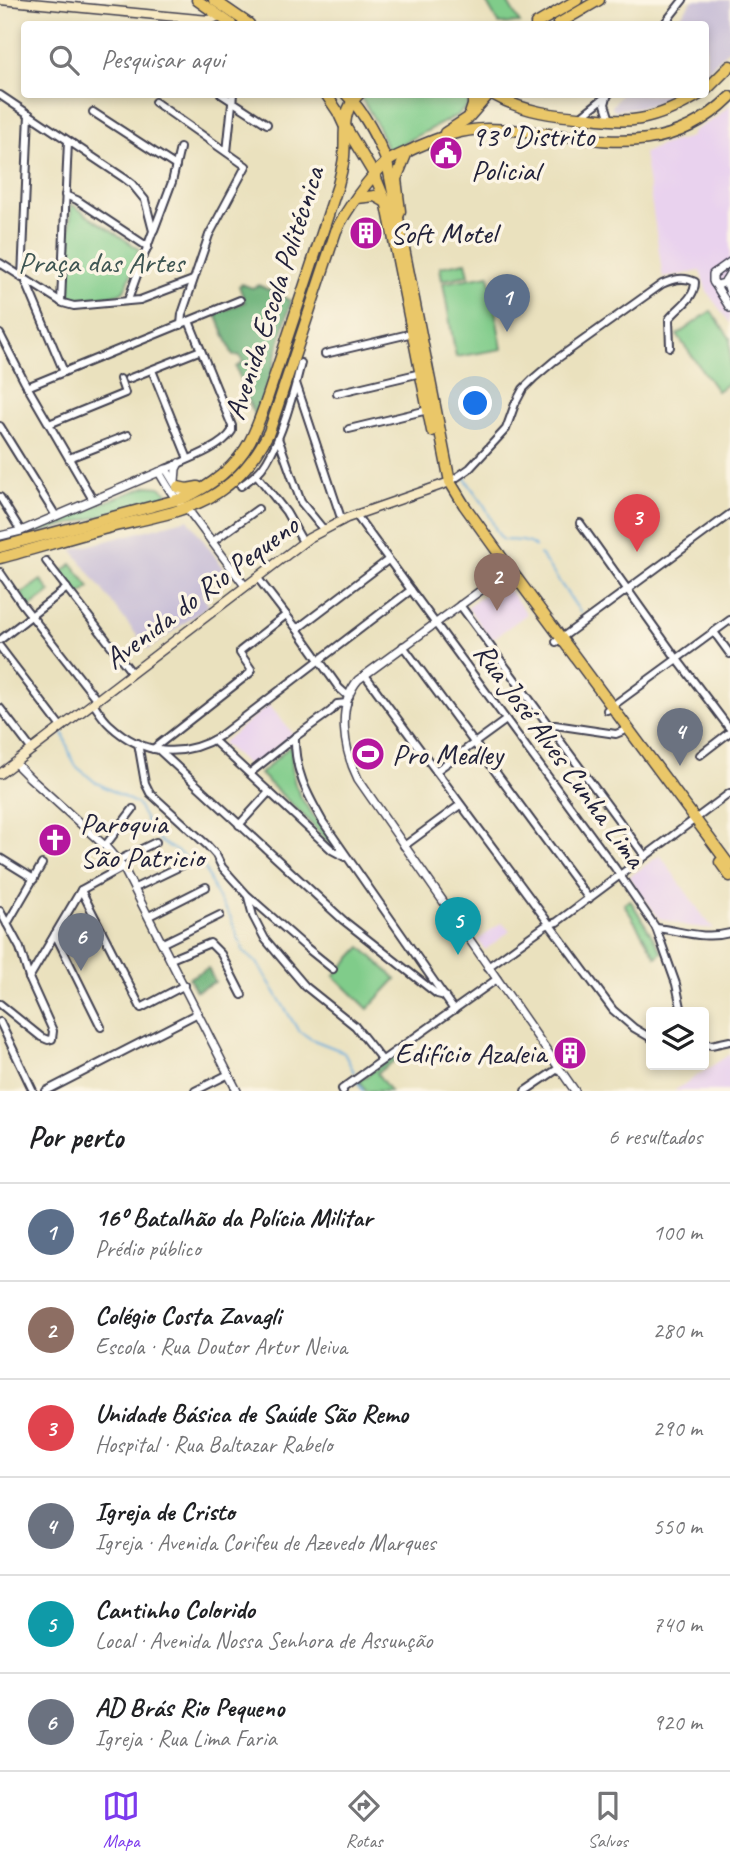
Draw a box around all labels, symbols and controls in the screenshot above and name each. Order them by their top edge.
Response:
search box [21,21,709,98]
icon: search [45,41,83,79]
text: Pesquisar aqui [101,43,225,76]
place label: 93º Distrito Policial [471,117,596,189]
public building icon: 93º Distrito Policial [427,134,465,172]
street label: Avenida Escola Politécnica [215,160,333,424]
building icon: Soft Motel [347,214,385,252]
place label: Soft Motel [390,214,501,252]
park label: Praça das Artes [18,243,187,281]
pin: 1 [484,274,530,332]
your location [458,386,492,420]
pin: 3 [614,494,660,552]
street label: Avenida do Rio Pequeno [96,506,307,678]
pin: 2 [474,553,520,611]
street label: Rua José Alves Cunha Lima [466,635,656,877]
pin: 4 [657,708,703,766]
sports icon: Pro Medley [349,735,387,773]
place label: Pro Medley [392,735,506,773]
place label: Paroquia São Patricio [80,804,207,876]
church icon: Paroquia São Patricio [36,821,74,859]
pin: 5 [435,897,481,955]
pin: 6 [58,913,104,971]
map controls [646,1007,709,1070]
button: layers [646,1007,709,1070]
place label: Edifício Azaleia [395,1034,549,1072]
building icon: Edifício Azaleia [551,1034,589,1072]
text: Por perto [28,1118,123,1156]
text: 6 resultados [608,1122,702,1151]
text: 16º Batalhão da Polícia Militar [95,1201,372,1234]
text: 1 [46,1218,56,1247]
text: 100 m [653,1218,702,1247]
text: Prédio público [95,1234,201,1263]
text: Colégio Costa Zavagli [95,1299,281,1332]
text: 2 [46,1316,56,1345]
text: 280 m [653,1316,702,1345]
text: Escola · Rua Doutor Artur Neiva [95,1332,347,1361]
text: Unidade Básica de Saúde São Remo [95,1397,408,1430]
text: 3 [46,1414,56,1443]
text: 290 m [653,1414,702,1443]
text: Hospital · Rua Baltazar Rabelo [95,1430,332,1459]
text: Igreja de Cristo [95,1495,235,1528]
text: 4 [46,1512,56,1541]
text: 550 m [653,1512,702,1541]
text: Igreja · Avenida Corifeu de Azevedo Marques [95,1528,436,1557]
text: Cantinho Colorido [95,1593,255,1626]
text: 5 [46,1610,56,1639]
text: 740 m [653,1610,702,1639]
text: Local · Avenida Nossa Senhora de Assunção [95,1626,432,1655]
text: AD Brás Rio Pequeno [95,1691,284,1724]
text: 6 [46,1708,56,1737]
text: 920 m [653,1708,702,1737]
text: Igreja · Rua Lima Faria [95,1724,276,1753]
tab: Mapa [102,1787,140,1853]
tab: Rotas [345,1787,383,1853]
tab: Salvos [588,1787,628,1853]

